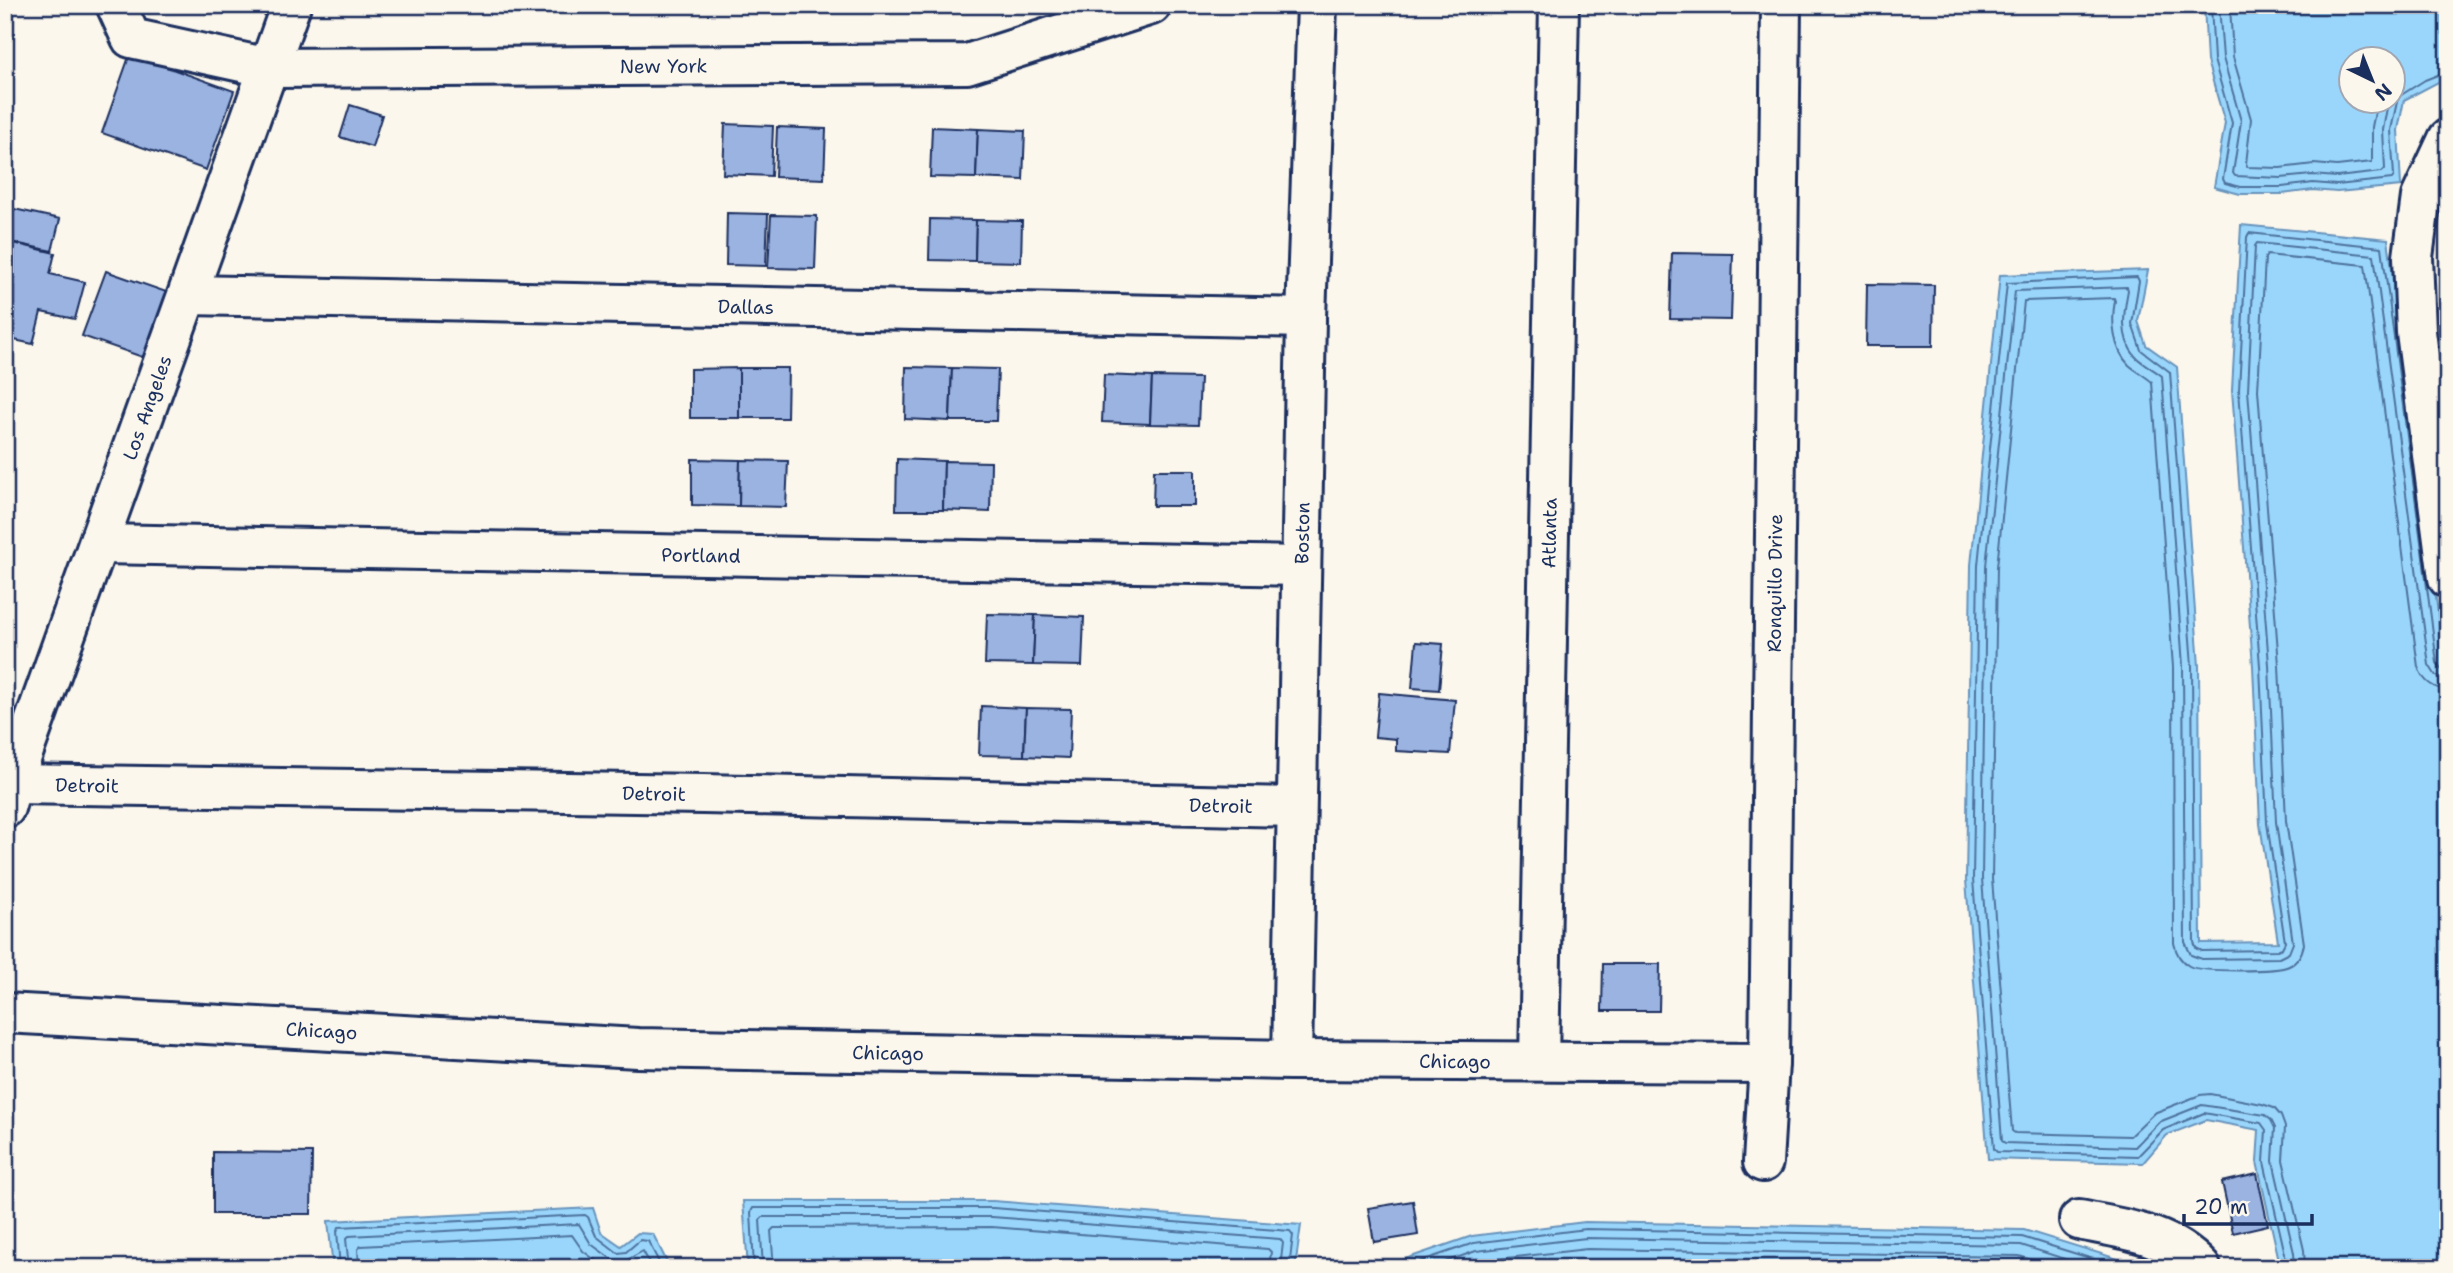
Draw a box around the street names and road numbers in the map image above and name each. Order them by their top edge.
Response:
street label: New York [620,53,708,79]
street label: Dallas [717,294,774,320]
street label: Los Angeles [117,352,178,464]
street label: Atlanta [1536,497,1563,569]
street label: Boston [1289,502,1316,564]
street label: Ronquillo Drive [1762,514,1788,653]
street label: Portland [661,542,741,569]
street label: Detroit [55,773,119,799]
street label: Detroit [622,781,686,807]
street label: Detroit [1189,793,1253,819]
street label: Chicago [285,1017,358,1045]
street label: Chicago [852,1040,924,1066]
street label: Chicago [1419,1049,1491,1074]

